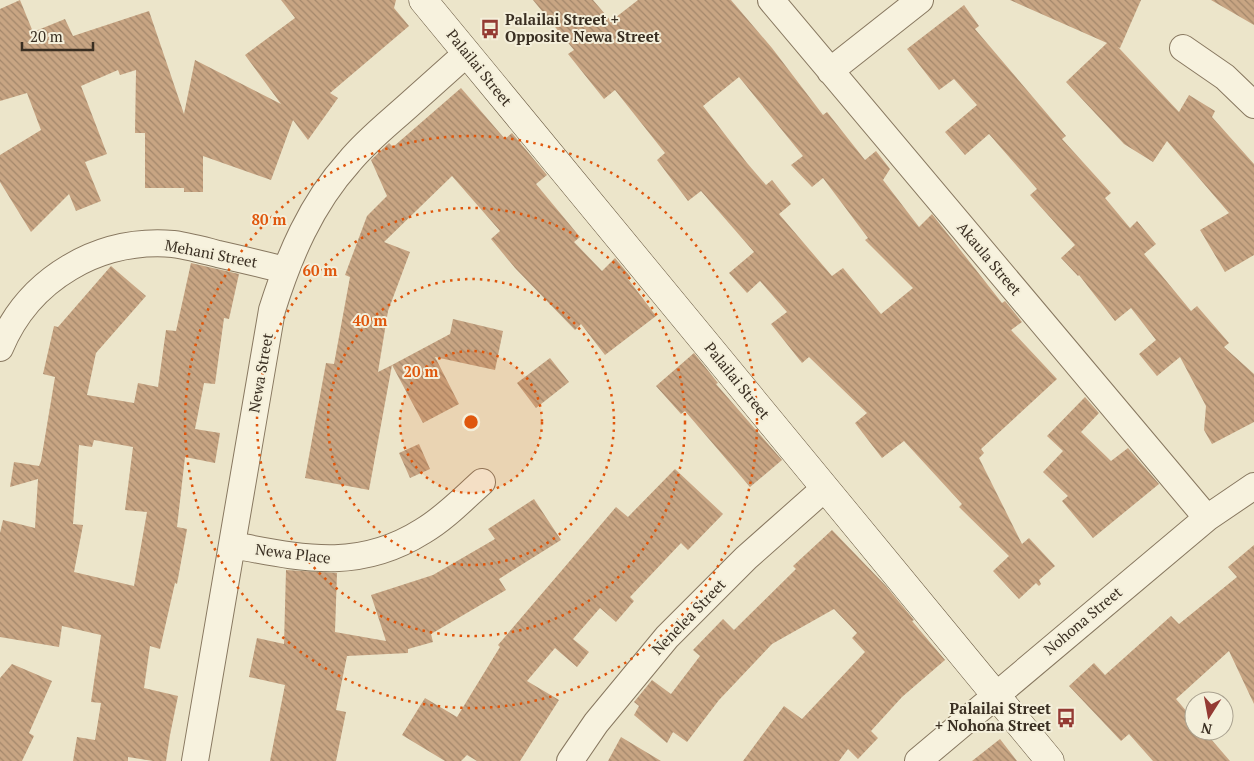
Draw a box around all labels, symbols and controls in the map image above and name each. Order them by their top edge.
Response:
place label: Palailai Street + Opposite Newa Street [505,9,660,46]
bus stop icon: Palailai Street + Opposite Newa Street [479,18,501,40]
scale bar [22,20,94,52]
street label: Palailai Street [443,25,517,110]
text: 20 m [30,26,63,46]
text: 80 m [252,209,287,229]
street label: Akaula Street [953,217,1027,300]
street label: Mehani Street [163,234,260,272]
text: 60 m [303,260,338,280]
text: 40 m [353,310,388,330]
street label: Newa Street [243,331,277,414]
street label: Palailai Street [701,338,775,423]
text: 20 m [404,361,439,381]
centre of rings [462,413,480,431]
street label: Newa Place [254,538,332,568]
street label: Nenelea Street [647,574,730,659]
street label: Nohona Street [1039,581,1126,659]
north arrow [1184,691,1234,741]
place label: Palailai Street + Nohona Street [935,698,1051,735]
bus stop icon: Palailai Street + Nohona Street [1055,707,1077,729]
text: N [1199,719,1213,740]

